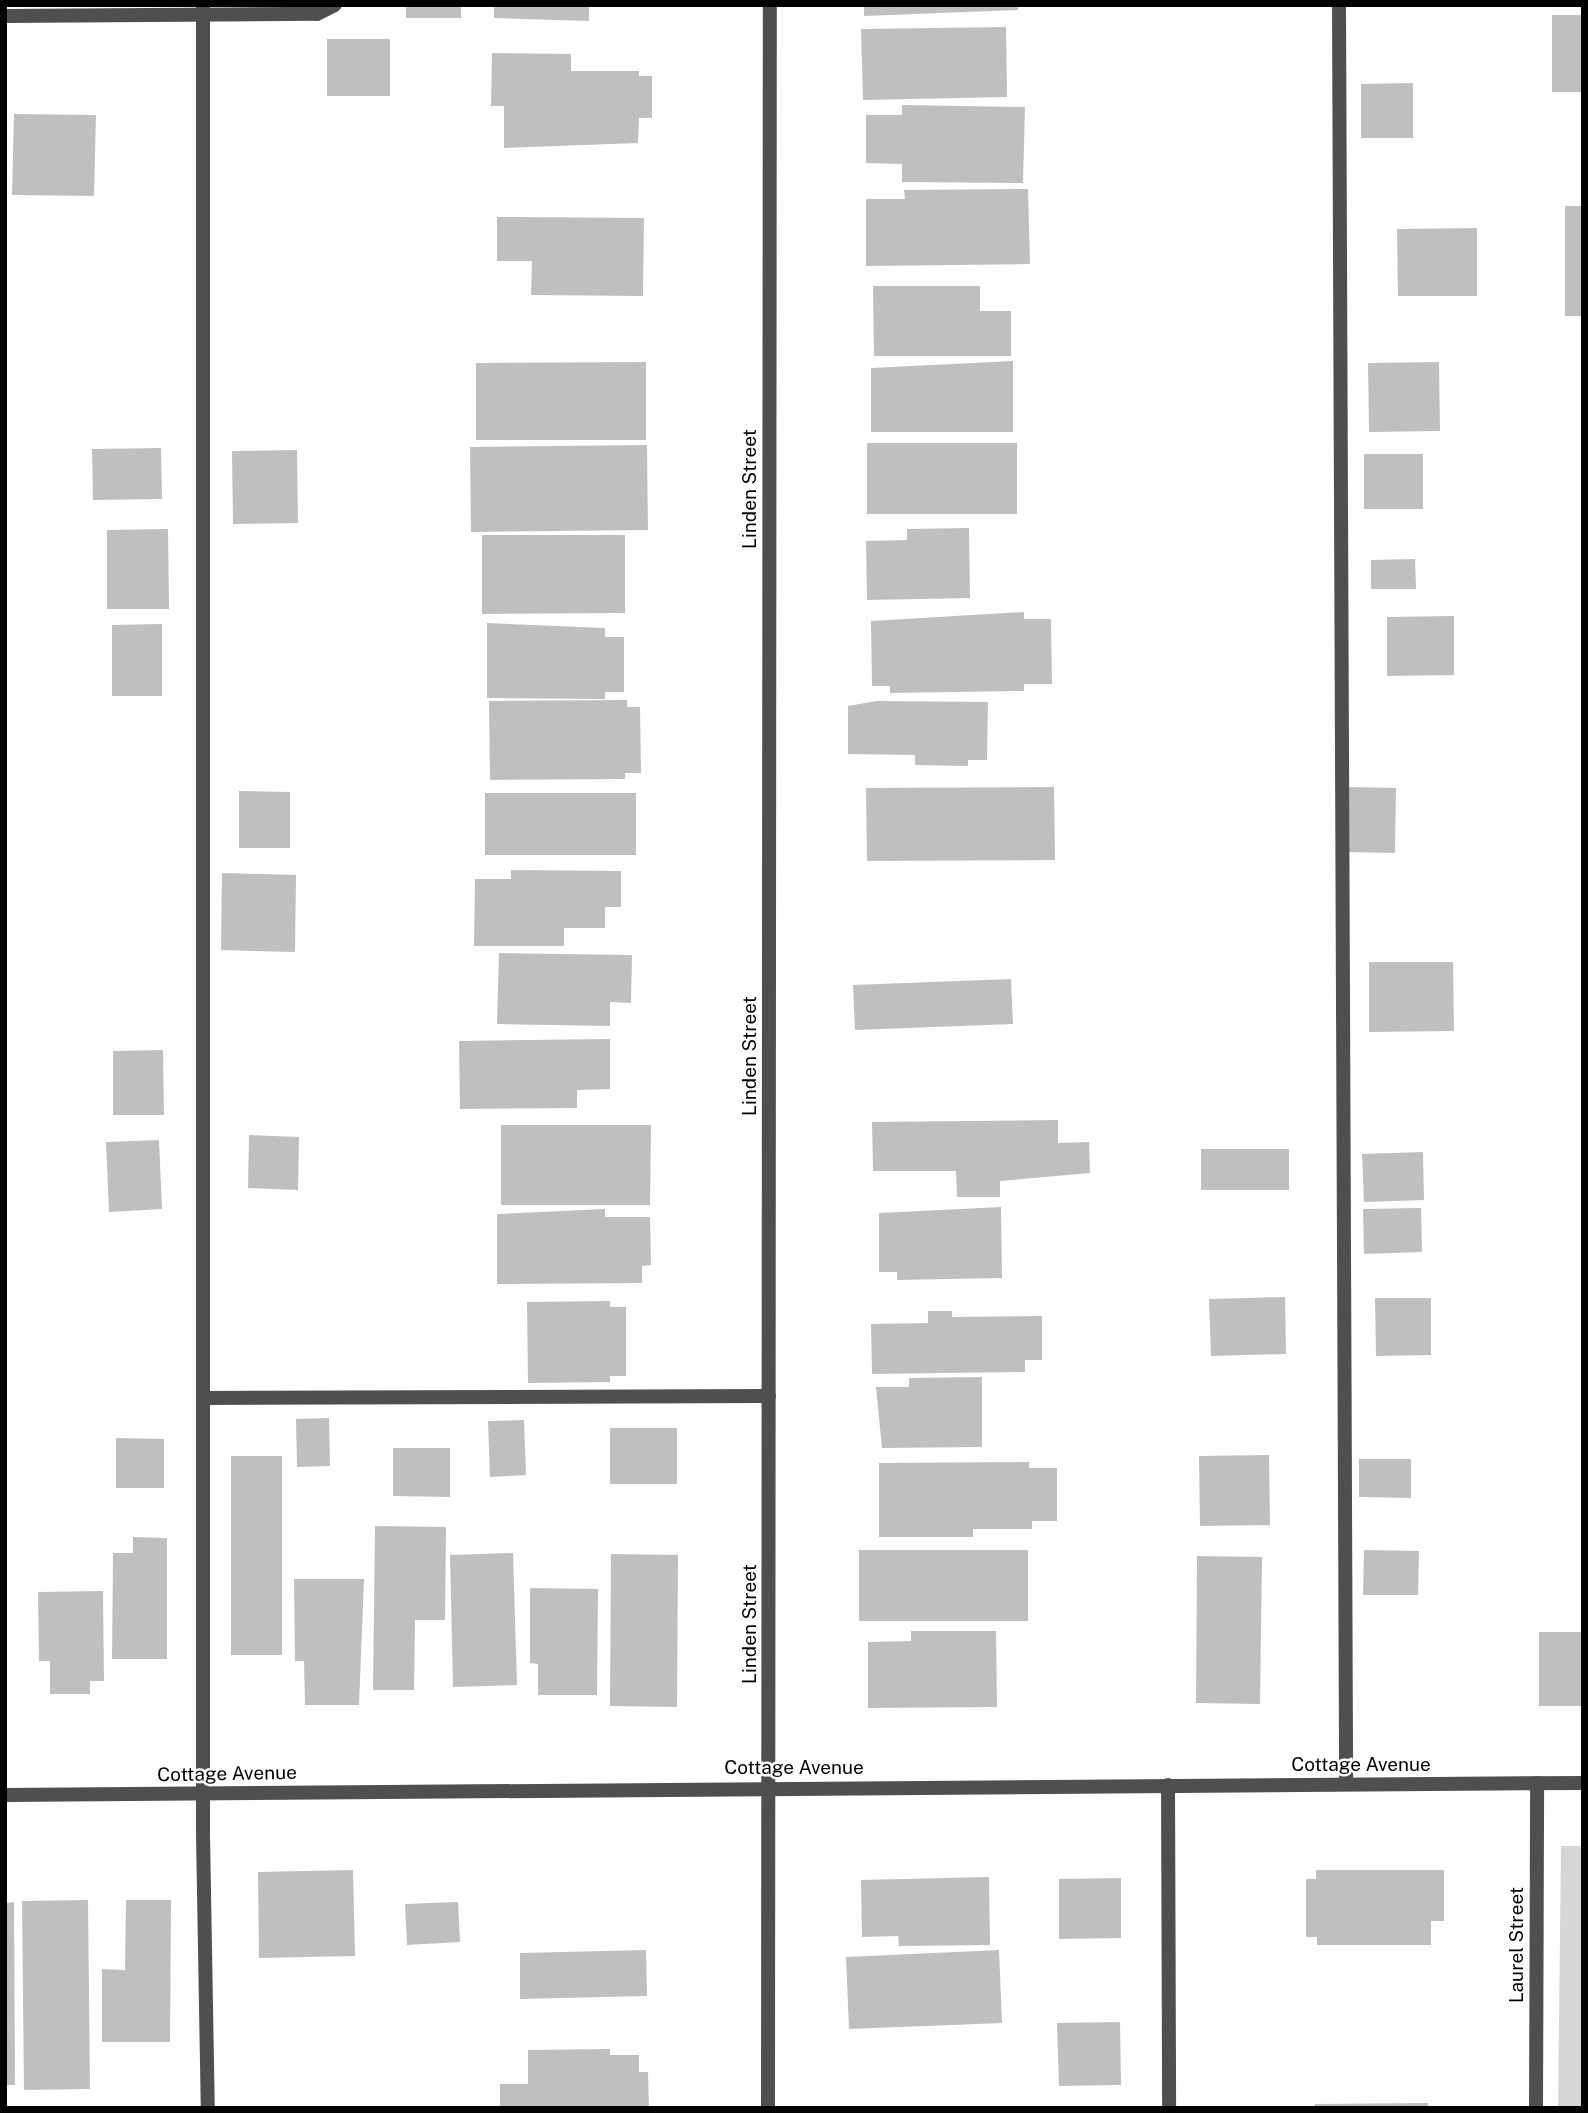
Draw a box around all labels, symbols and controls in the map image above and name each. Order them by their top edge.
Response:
street label: Linden Street [739,429,761,549]
street label: Linden Street [739,996,761,1116]
street label: Linden Street [739,1564,761,1684]
street label: Cottage Avenue [1291,1754,1431,1776]
street label: Cottage Avenue [724,1757,864,1779]
street label: Cottage Avenue [157,1761,297,1787]
street label: Laurel Street [1506,1887,1528,2003]

